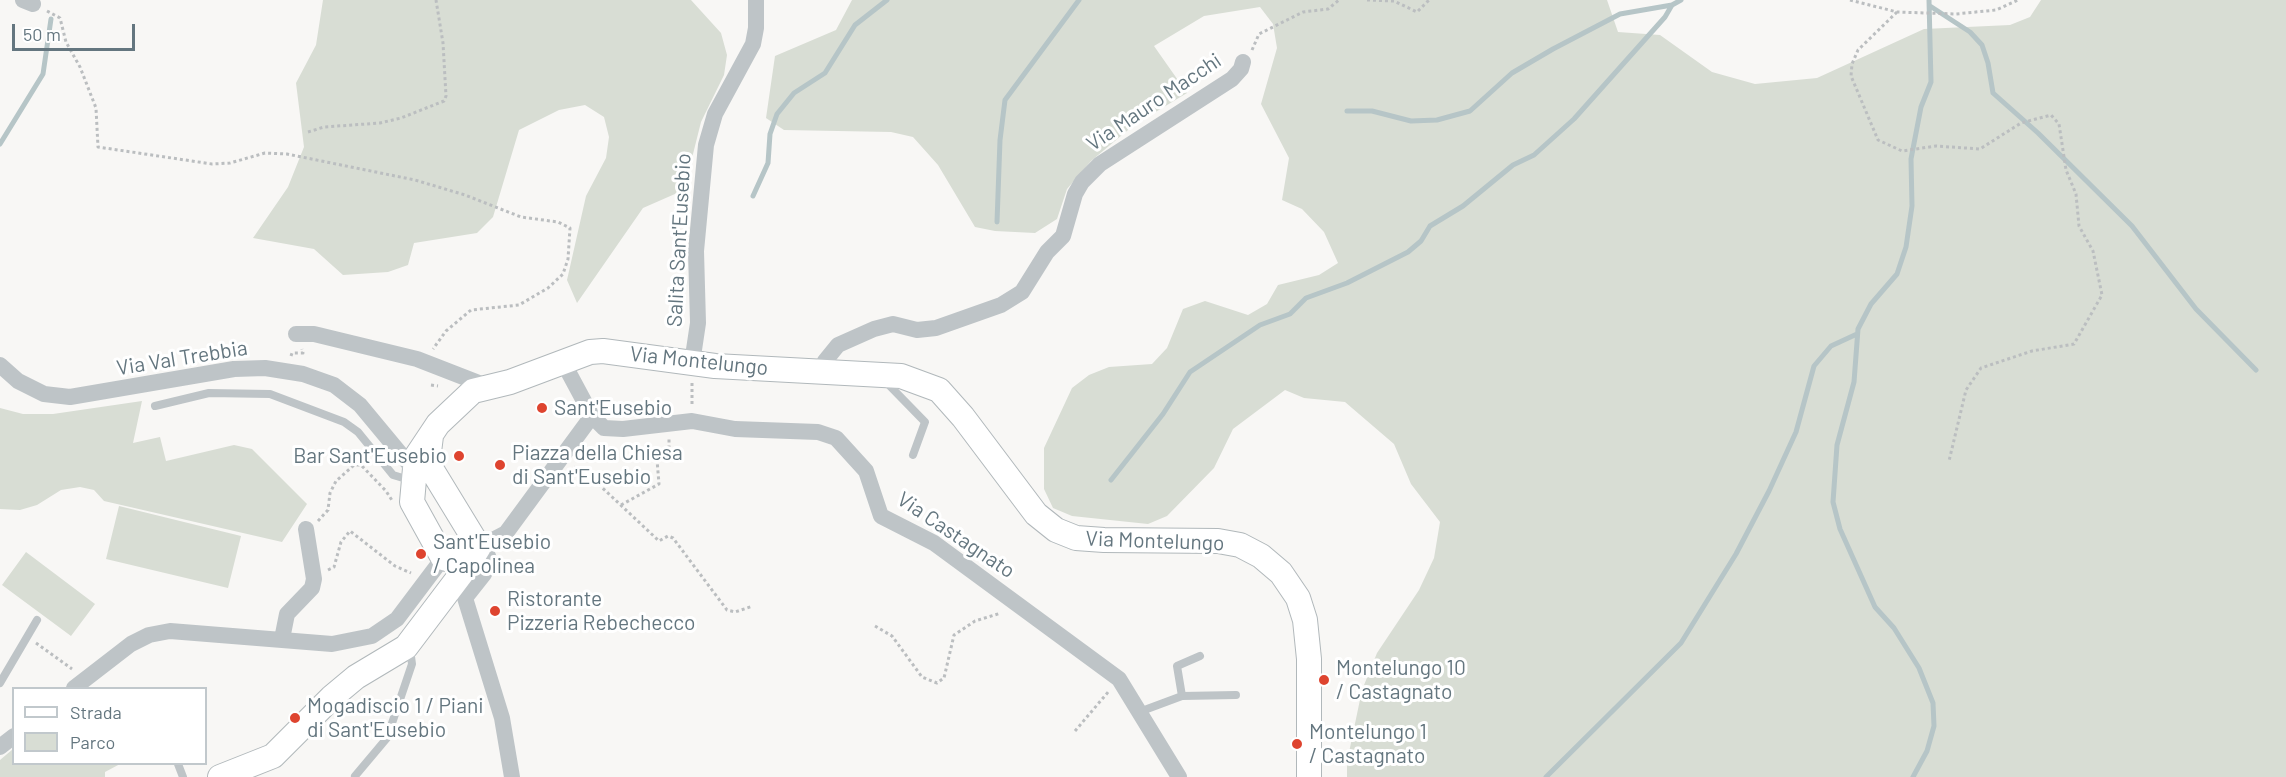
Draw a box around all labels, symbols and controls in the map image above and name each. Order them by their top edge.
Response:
scale bar [15,12,138,50]
text: 50 m [23,23,61,45]
street label: Via Mauro Macchi [1082,48,1226,156]
street label: Salita Sant'Eusebio [662,152,696,328]
street label: Via Val Trebbia [115,335,249,381]
street label: Via Montelungo [629,341,769,381]
place label: Sant'Eusebio [554,395,672,421]
marker: Sant'Eusebio [535,401,549,415]
place label: Piazza della Chiesa di Sant'Eusebio [512,440,683,490]
place label: Bar Sant'Eusebio [293,443,447,469]
marker: Bar Sant'Eusebio [452,449,466,463]
marker: Piazza della Chiesa di Sant'Eusebio [493,458,507,472]
street label: Via Castagnato [892,486,1020,584]
street label: Via Montelungo [1085,526,1225,556]
place label: Sant'Eusebio / Capolinea [433,529,551,579]
marker: Sant'Eusebio / Capolinea [414,547,428,561]
place label: Ristorante Pizzeria Rebechecco [507,586,696,636]
marker: Ristorante Pizzeria Rebechecco [488,604,502,618]
place label: Montelungo 10 / Castagnato [1336,655,1466,705]
marker: Montelungo 10 / Castagnato [1317,673,1331,687]
legend [12,687,207,765]
place label: Mogadiscio 1 / Piani di Sant'Eusebio [307,693,484,743]
text: Strada [70,701,122,723]
marker: Mogadiscio 1 / Piani di Sant'Eusebio [288,711,302,725]
place label: Montelungo 1 / Castagnato [1309,719,1427,769]
text: Parco [70,731,115,753]
marker: Montelungo 1 / Castagnato [1290,737,1304,751]

